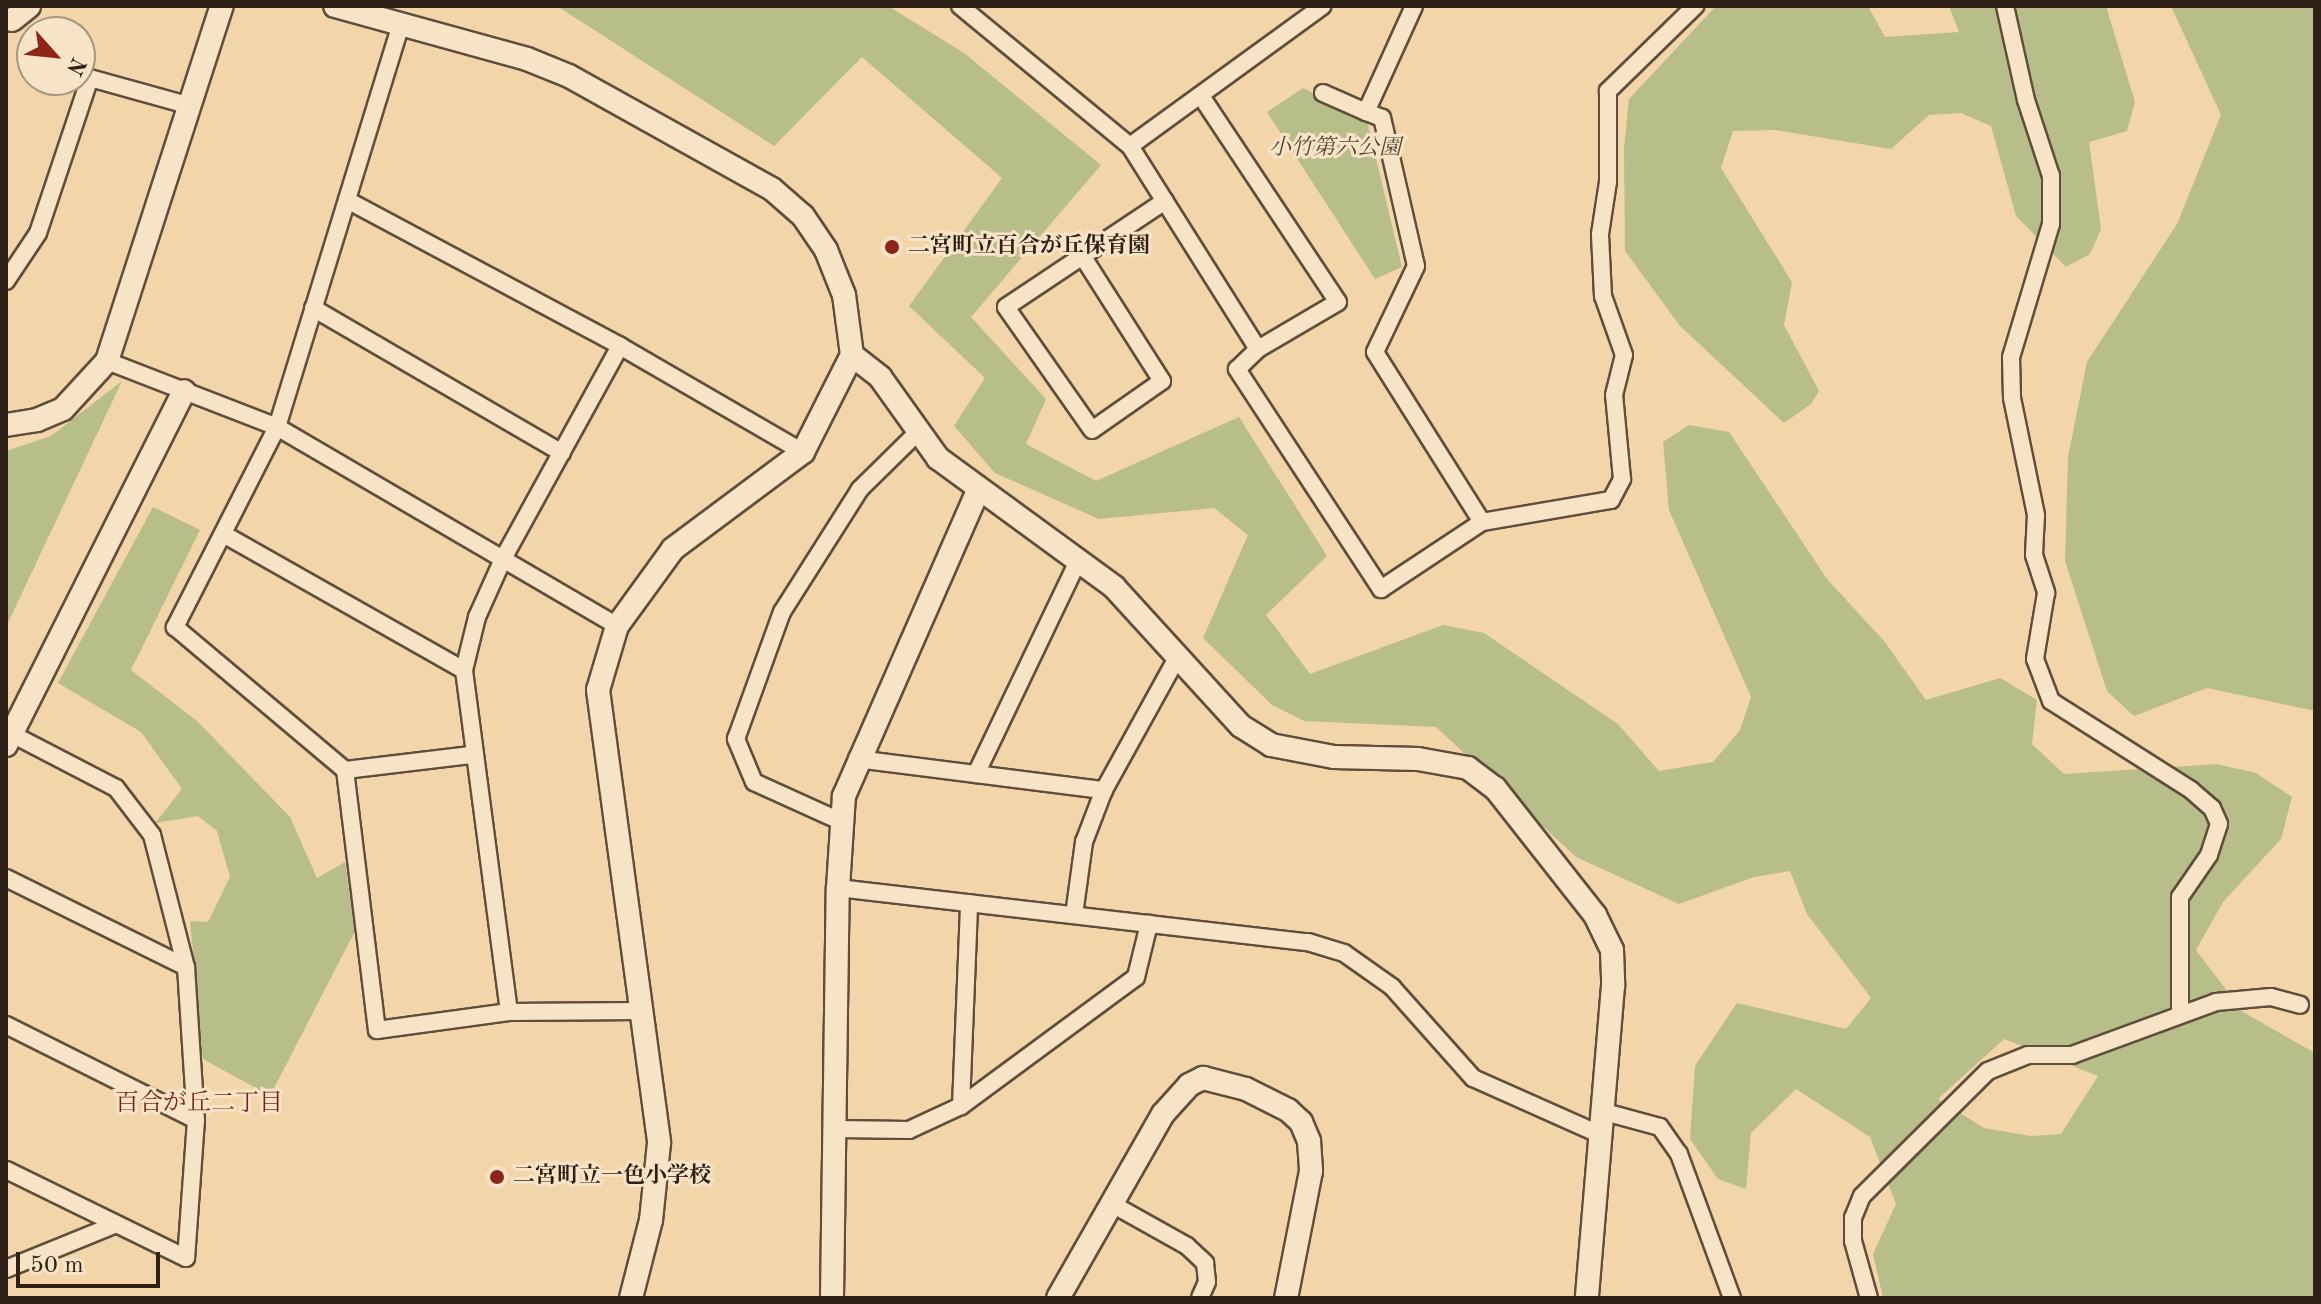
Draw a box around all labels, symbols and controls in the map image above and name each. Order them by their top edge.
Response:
north arrow [16,16,96,96]
text: N [62,54,89,78]
park label: 小竹第六公園 [1269,136,1401,162]
place label: 二宮町立百合が丘保育園 [908,234,1150,260]
marker: 二宮町立百合が丘保育園 [883,238,901,256]
district label: 百合が丘二丁目 [115,1091,283,1119]
place label: 二宮町立一色小学校 [513,1164,711,1190]
marker: 二宮町立一色小学校 [488,1168,506,1186]
scale bar [20,1236,164,1286]
text: 50 m [30,1254,84,1278]

